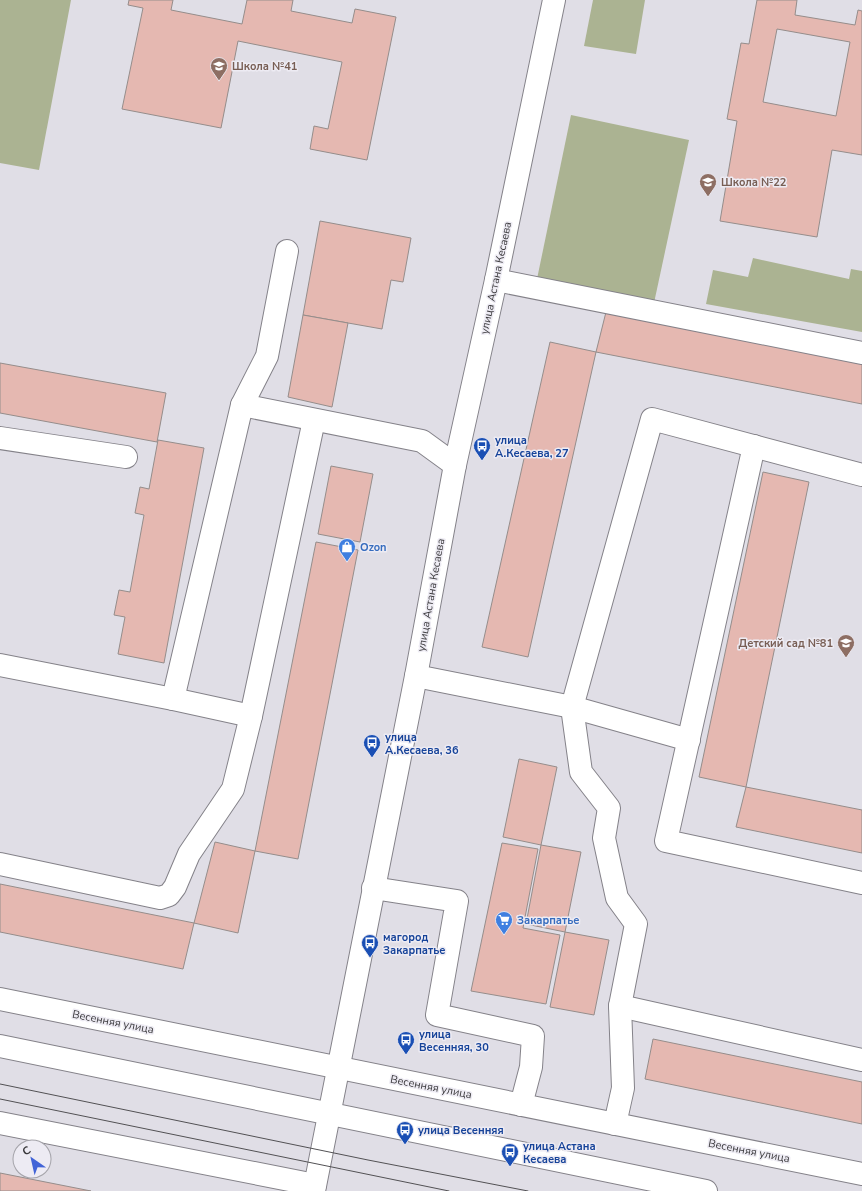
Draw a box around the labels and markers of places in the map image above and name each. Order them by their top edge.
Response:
school or university icon: Школа №41 [209,56,229,81]
place label: Школа №41 [232,59,297,74]
school or university icon: Школа №22 [698,172,718,197]
place label: Школа №22 [721,175,787,190]
place label: улица А.Кесаева, 27 [495,433,569,461]
bus stop icon: улица А.Кесаева, 27 [472,436,492,461]
shop icon: Ozon [337,537,357,562]
place label: Ozon [360,540,387,555]
school or university icon: Детский сад №81 [836,633,856,658]
place label: Детский сад №81 [739,636,833,651]
place label: улица А.Кесаева, 36 [385,730,459,758]
bus stop icon: улица А.Кесаева, 36 [362,733,382,758]
supermarket icon: Закарпатье [494,910,514,935]
place label: Закарпатье [517,913,579,928]
place label: магород Закарпатье [383,930,445,958]
bus stop icon: магород Закарпатье [360,933,380,958]
place label: улица Весенняя, 30 [419,1027,489,1055]
bus stop icon: улица Весенняя, 30 [396,1030,416,1055]
bus stop icon: улица Весенняя [395,1120,415,1145]
place label: улица Весенняя [418,1123,504,1138]
place label: улица Астана Кесаева [523,1139,596,1167]
bus stop icon: улица Астана Кесаева [500,1142,520,1167]

